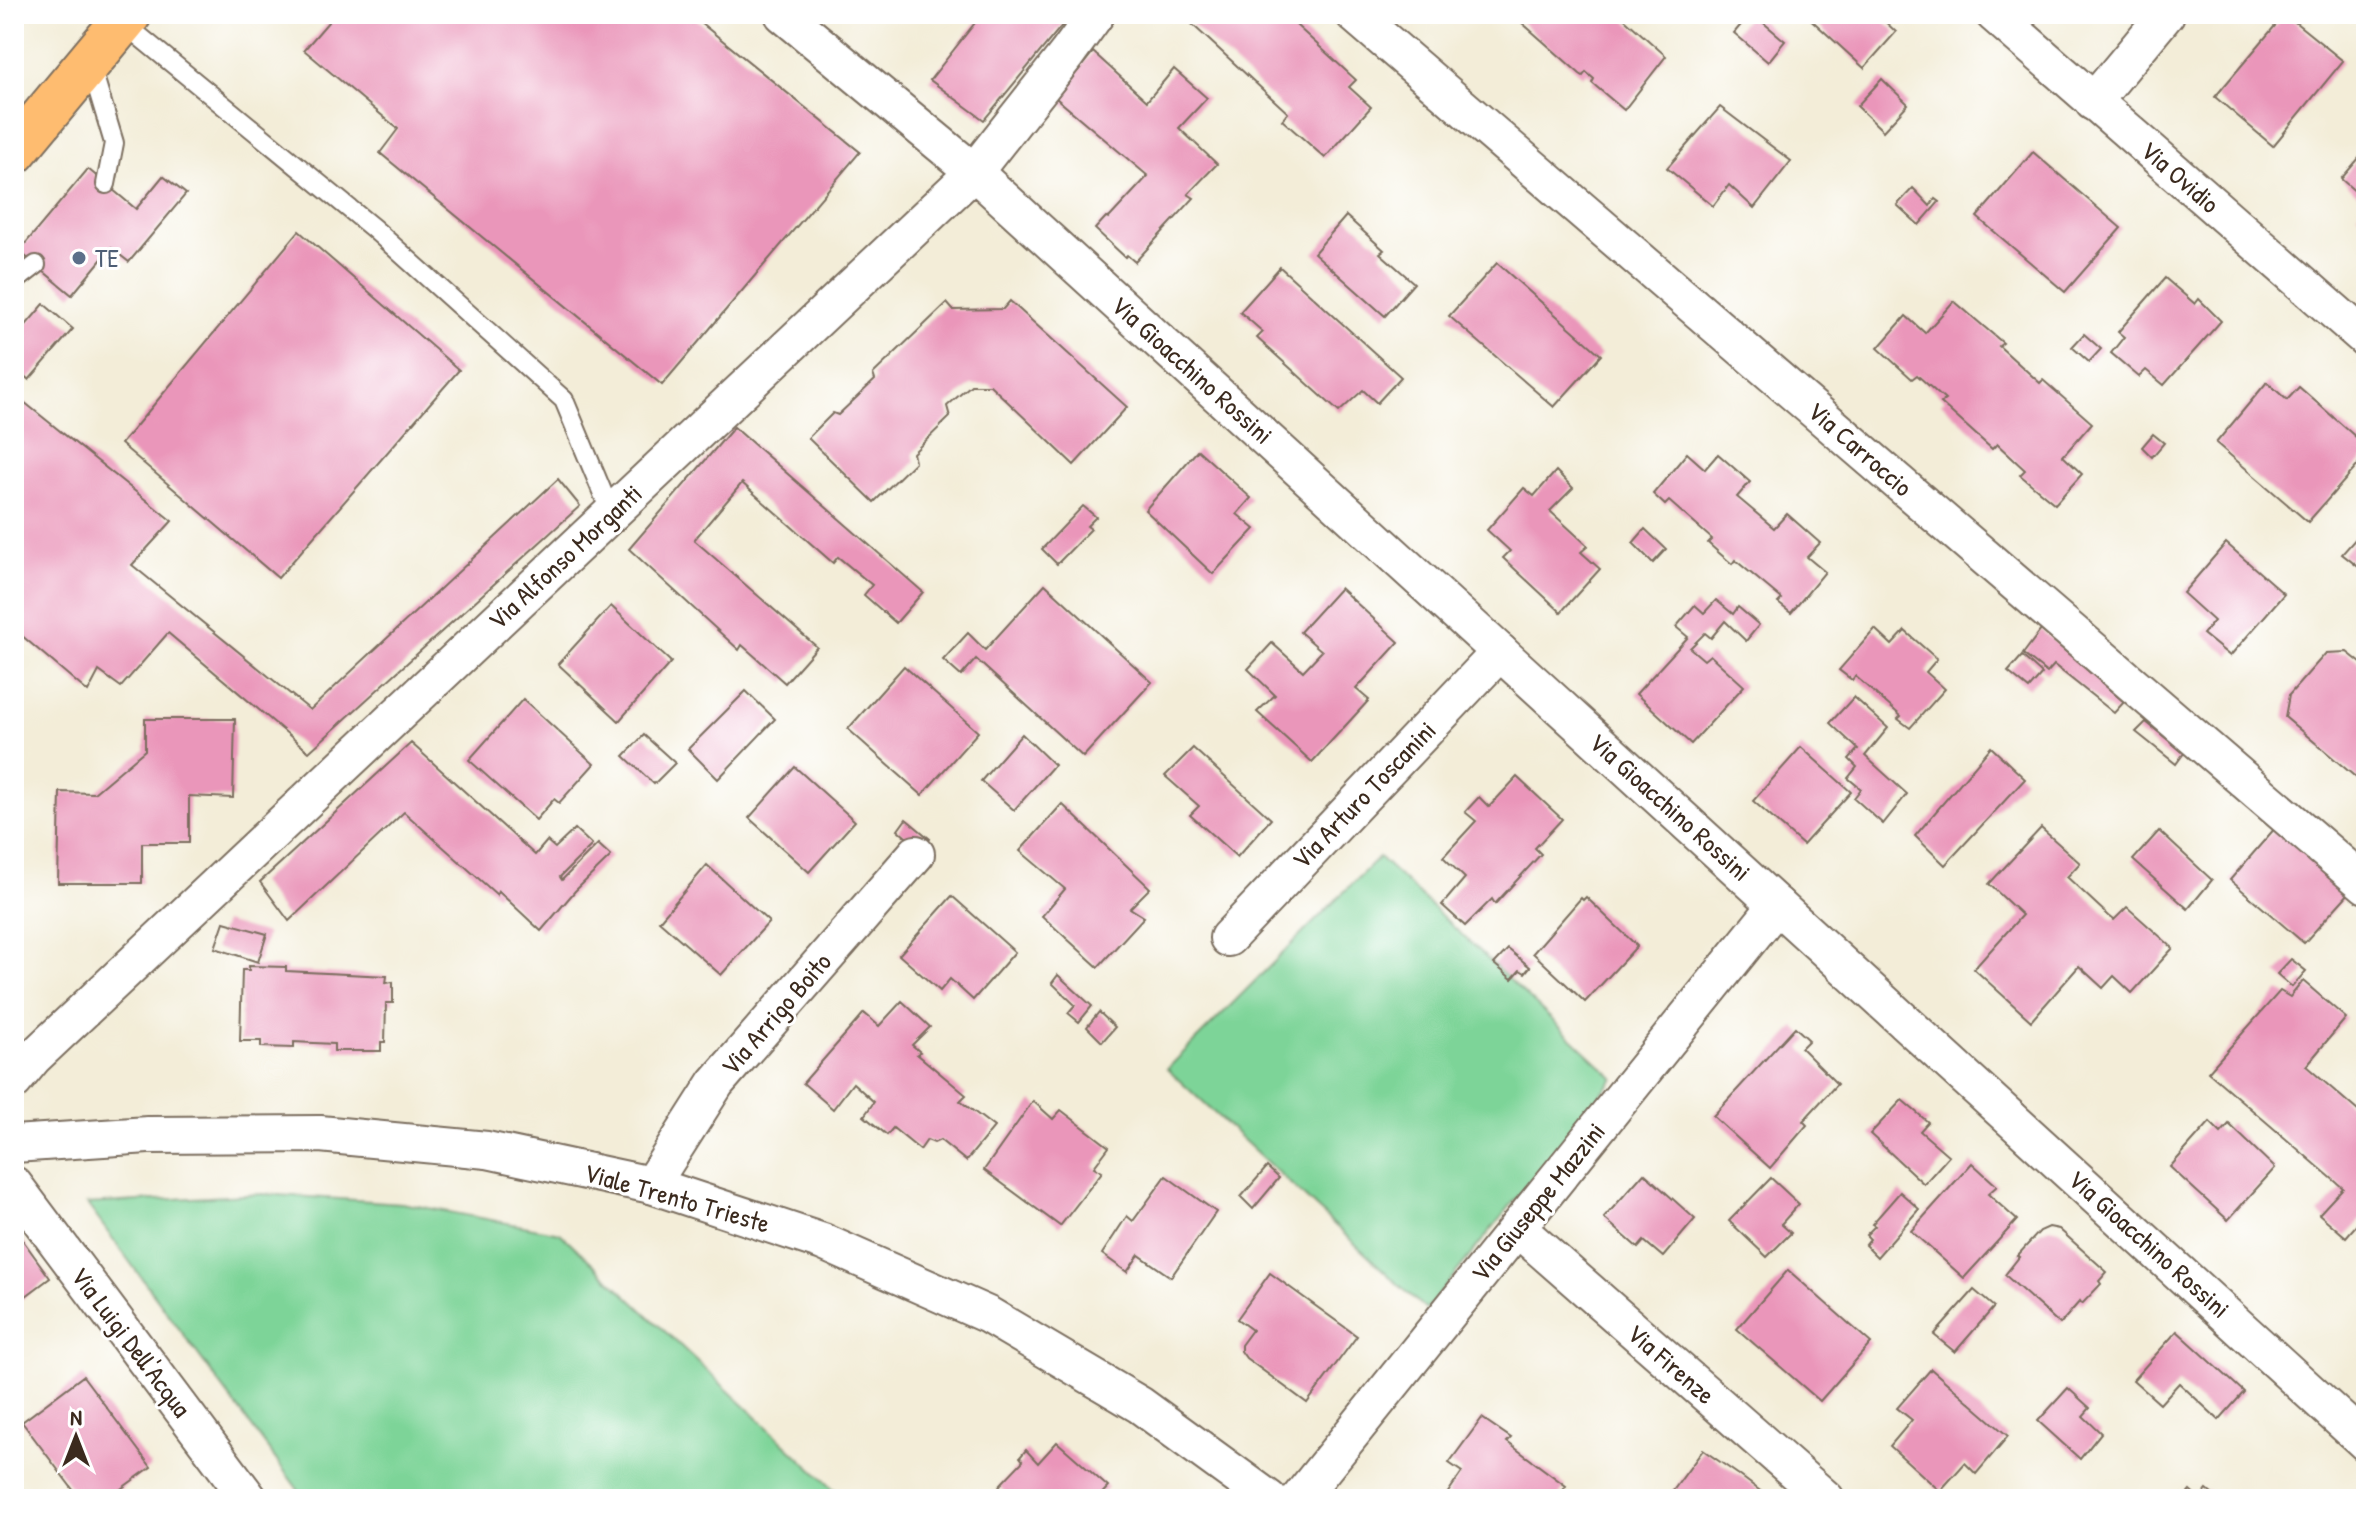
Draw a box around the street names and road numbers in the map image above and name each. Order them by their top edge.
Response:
street label: Via Ovidio [2133,133,2227,221]
street label: Via Gioacchino Rossini [1104,288,1281,452]
street label: Via Carroccio [1801,393,1920,504]
street label: Via Alfonso Morganti [480,476,649,637]
street label: Via Arturo Toscanini [1284,713,1443,876]
street label: Via Gioacchino Rossini [1582,725,1759,889]
street label: Via Arrigo Boito [713,945,839,1083]
street label: Via Giuseppe Mazzini [1462,1115,1613,1289]
street label: Viale Trento Trieste [580,1154,774,1241]
street label: Via Gioacchino Rossini [2061,1162,2238,1326]
street label: Via Luigi Dell'Acqua [63,1260,199,1424]
street label: Via Firenze [1620,1316,1723,1412]

